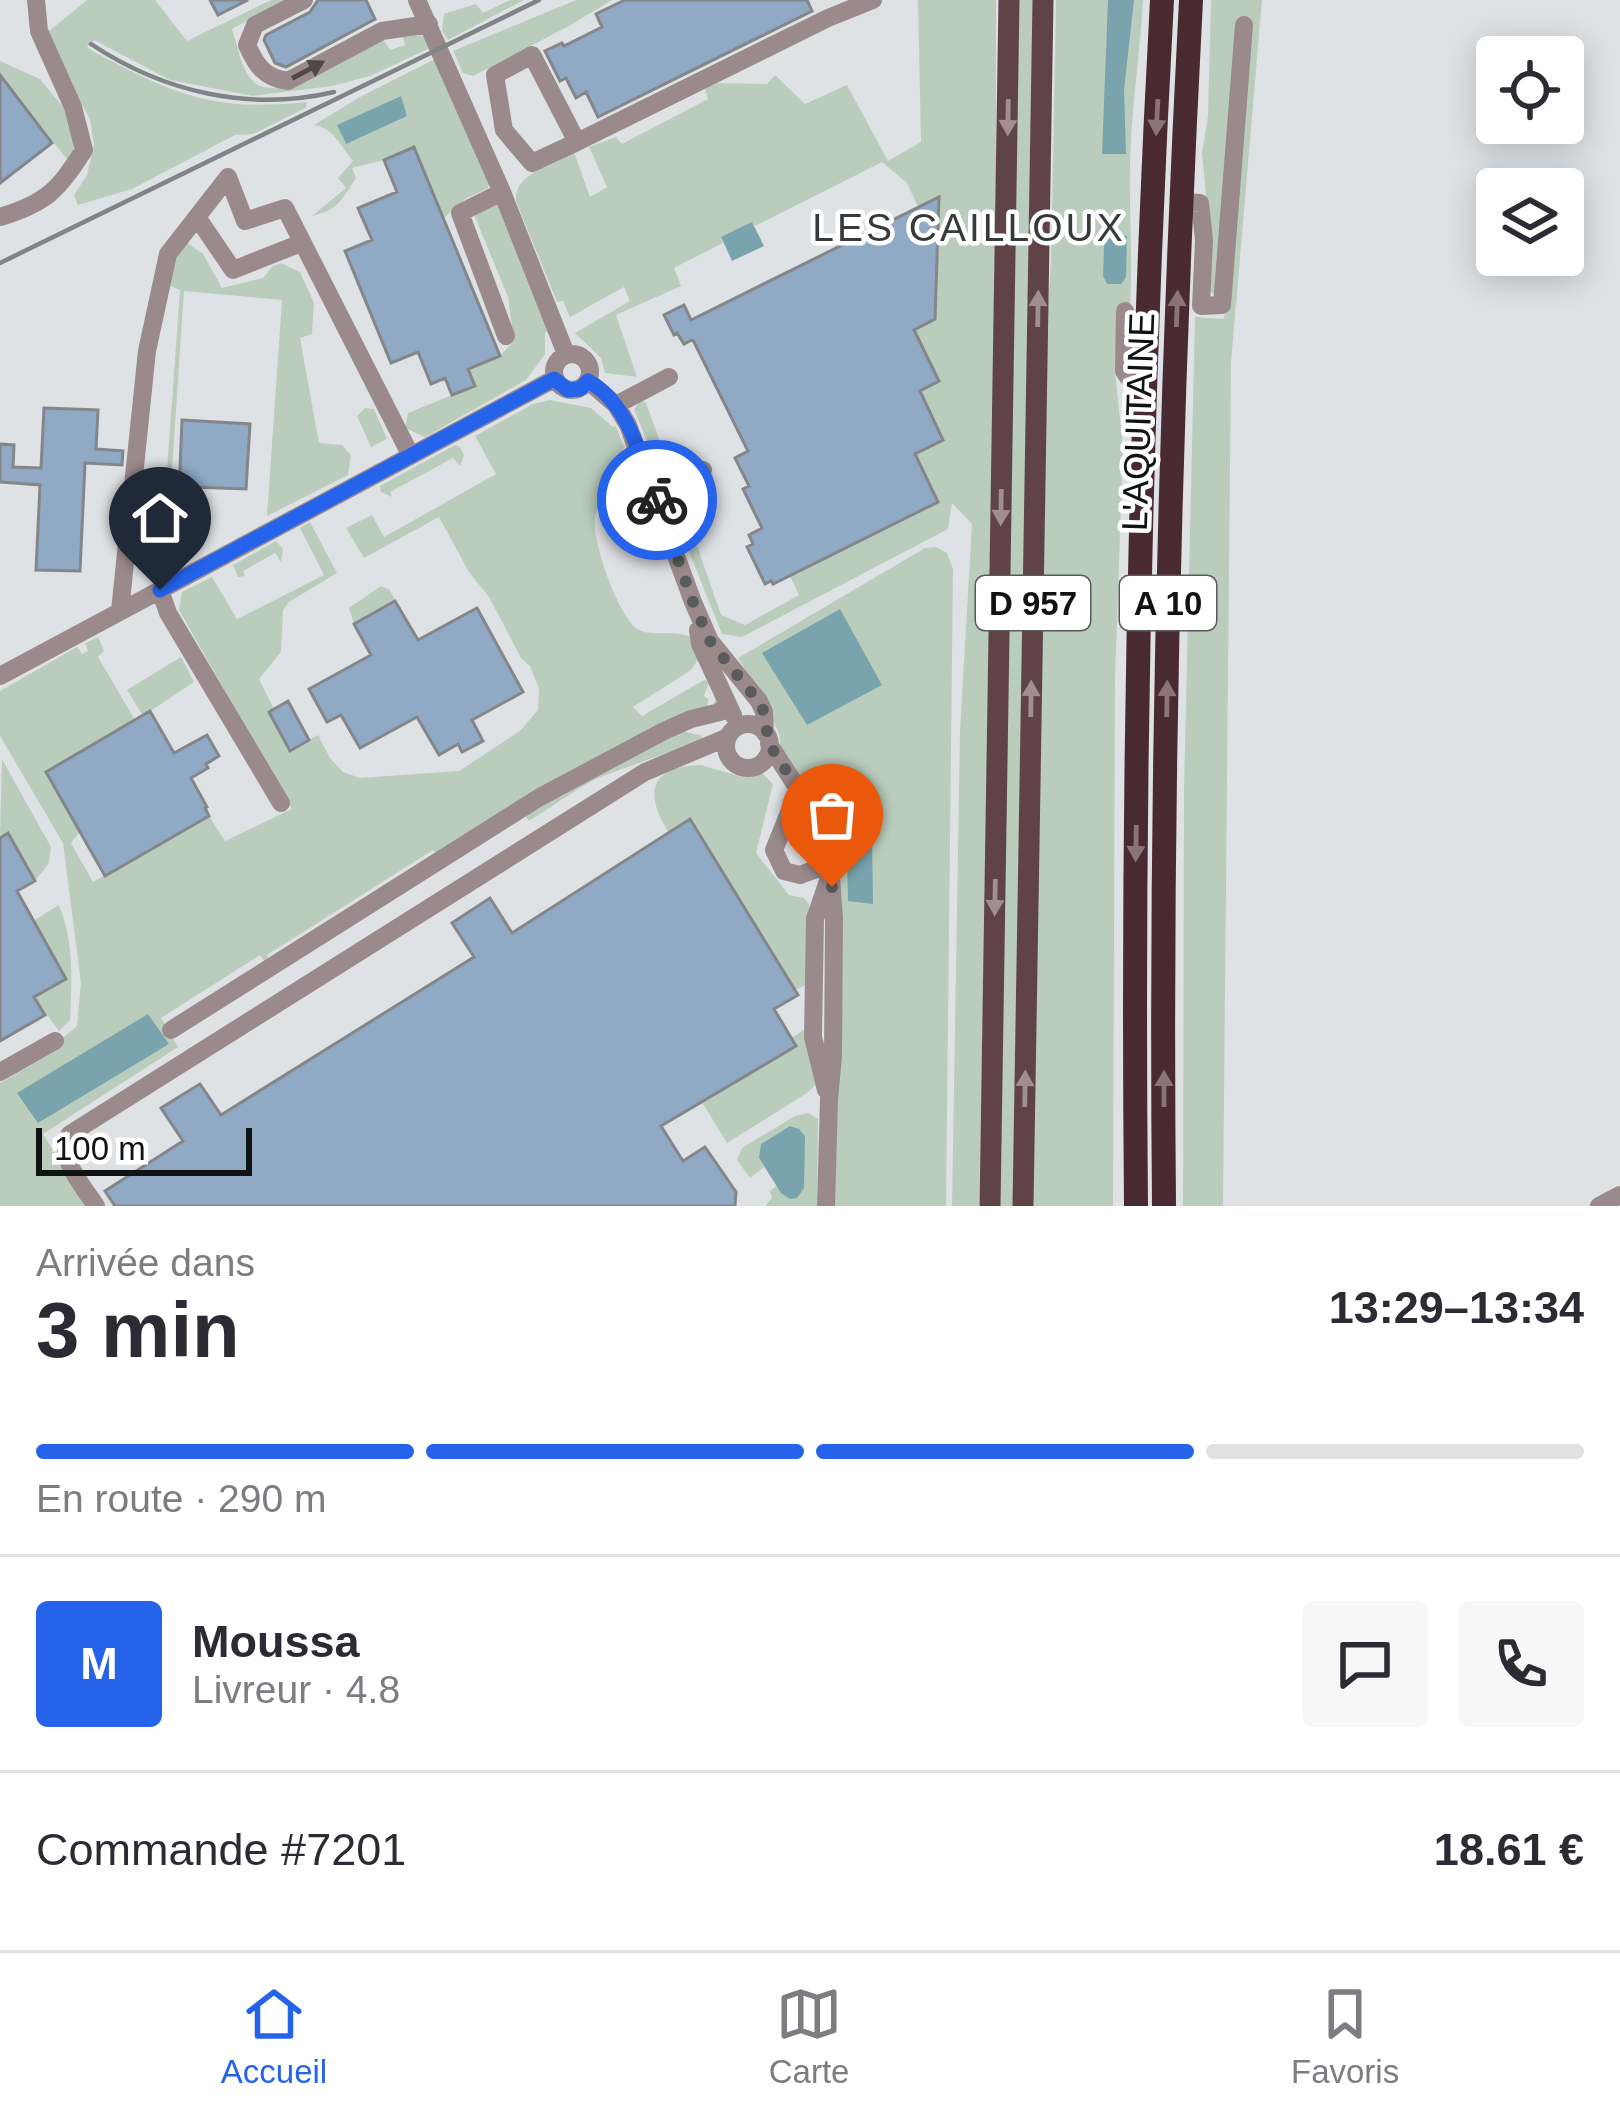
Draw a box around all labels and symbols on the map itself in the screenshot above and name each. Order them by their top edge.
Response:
one-way arrow [291,60,326,81]
one-way arrow [998,99,1017,137]
one-way arrow [1147,99,1166,137]
district label: LES CAILLOUX [812,206,1126,249]
one-way arrow [1028,289,1047,327]
one-way arrow [1168,289,1187,327]
street label: L'AQUITAINE [1114,312,1162,532]
courier [597,440,717,560]
pin [109,467,211,590]
one-way arrow [992,489,1011,527]
road number: D 957 [976,576,1090,630]
road number: A 10 [1120,576,1216,630]
one-way arrow [1022,679,1041,717]
one-way arrow [1157,679,1176,717]
pin [781,764,883,887]
one-way arrow [1126,825,1146,863]
one-way arrow [985,879,1005,917]
one-way arrow [1015,1069,1035,1107]
one-way arrow [1154,1069,1174,1107]
scale bar [36,1122,252,1175]

